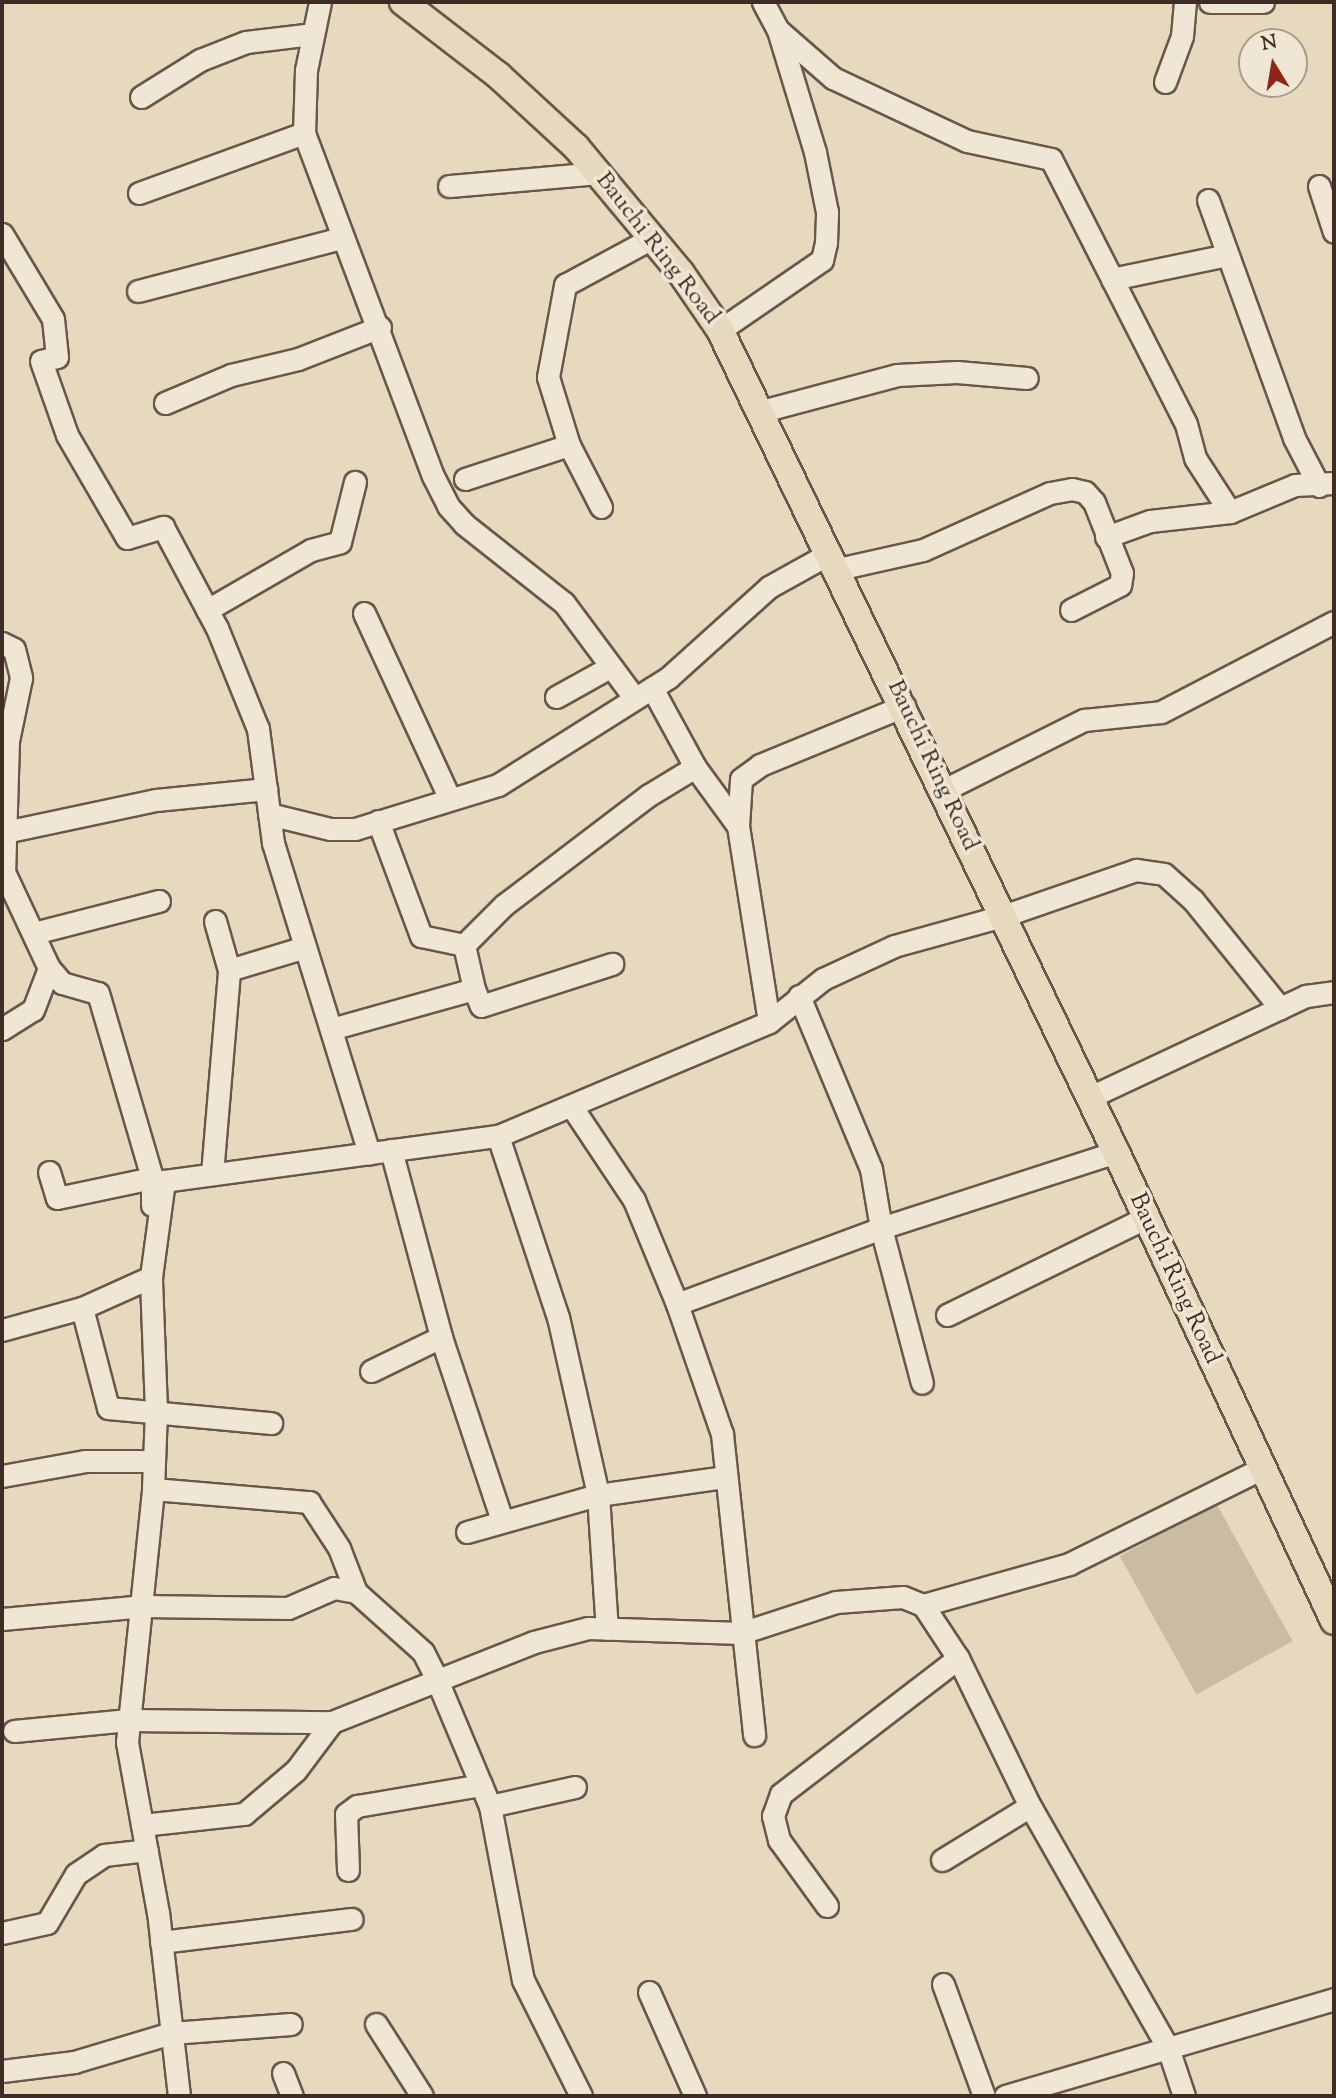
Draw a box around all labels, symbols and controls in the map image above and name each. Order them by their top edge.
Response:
north arrow [1238,28,1308,98]
text: N [1259,29,1279,59]
street label: Bauchi Ring Road [589,167,725,331]
street label: Bauchi Ring Road [880,676,984,856]
street label: Bauchi Ring Road [1122,1189,1226,1369]

